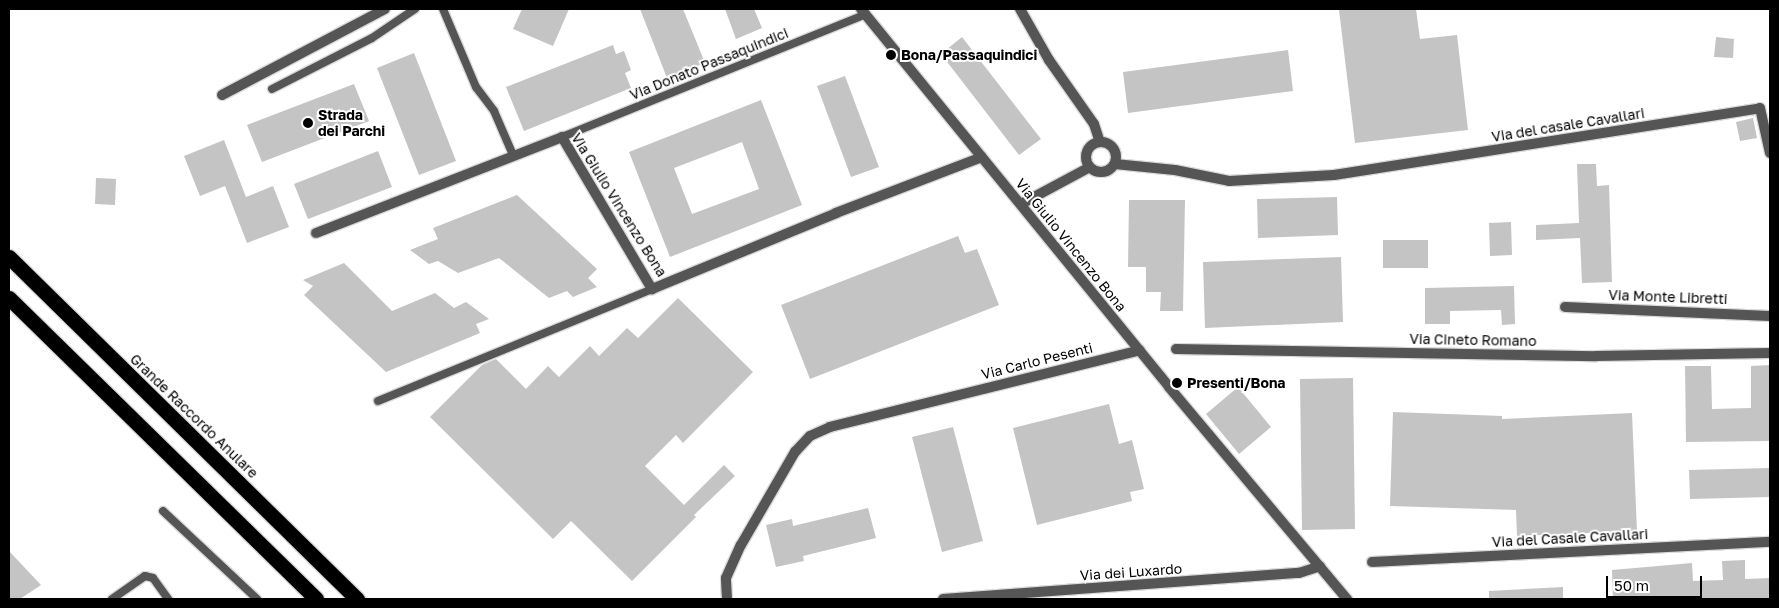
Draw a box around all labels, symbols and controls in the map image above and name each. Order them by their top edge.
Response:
street label: Via Donato Passaquindici [627,24,791,104]
place label: Bona/Passaquindici [901,47,1037,63]
marker: Bona/Passaquindici [885,49,897,61]
street label: Via del casale Cavallari [1490,105,1646,145]
place label: Strada dei Parchi [318,107,385,140]
marker: Strada dei Parchi [302,117,314,129]
street label: Via Giulio Vincenzo Bona [568,130,670,280]
street label: Via Giulio Vincenzo Bona [1012,175,1130,315]
street label: Via Monte Libretti [1608,287,1728,307]
street label: Via Cineto Romano [1409,330,1537,350]
street label: Via Carlo Pesenti [980,339,1094,383]
street label: Grande Raccordo Anulare [127,351,261,481]
place label: Presenti/Bona [1187,375,1285,391]
marker: Presenti/Bona [1171,377,1183,389]
street label: Via del Casale Cavallari [1491,526,1649,550]
street label: Via dei Luxardo [1079,560,1183,584]
scale bar [1609,566,1705,598]
text: 50 m [1614,576,1649,594]

